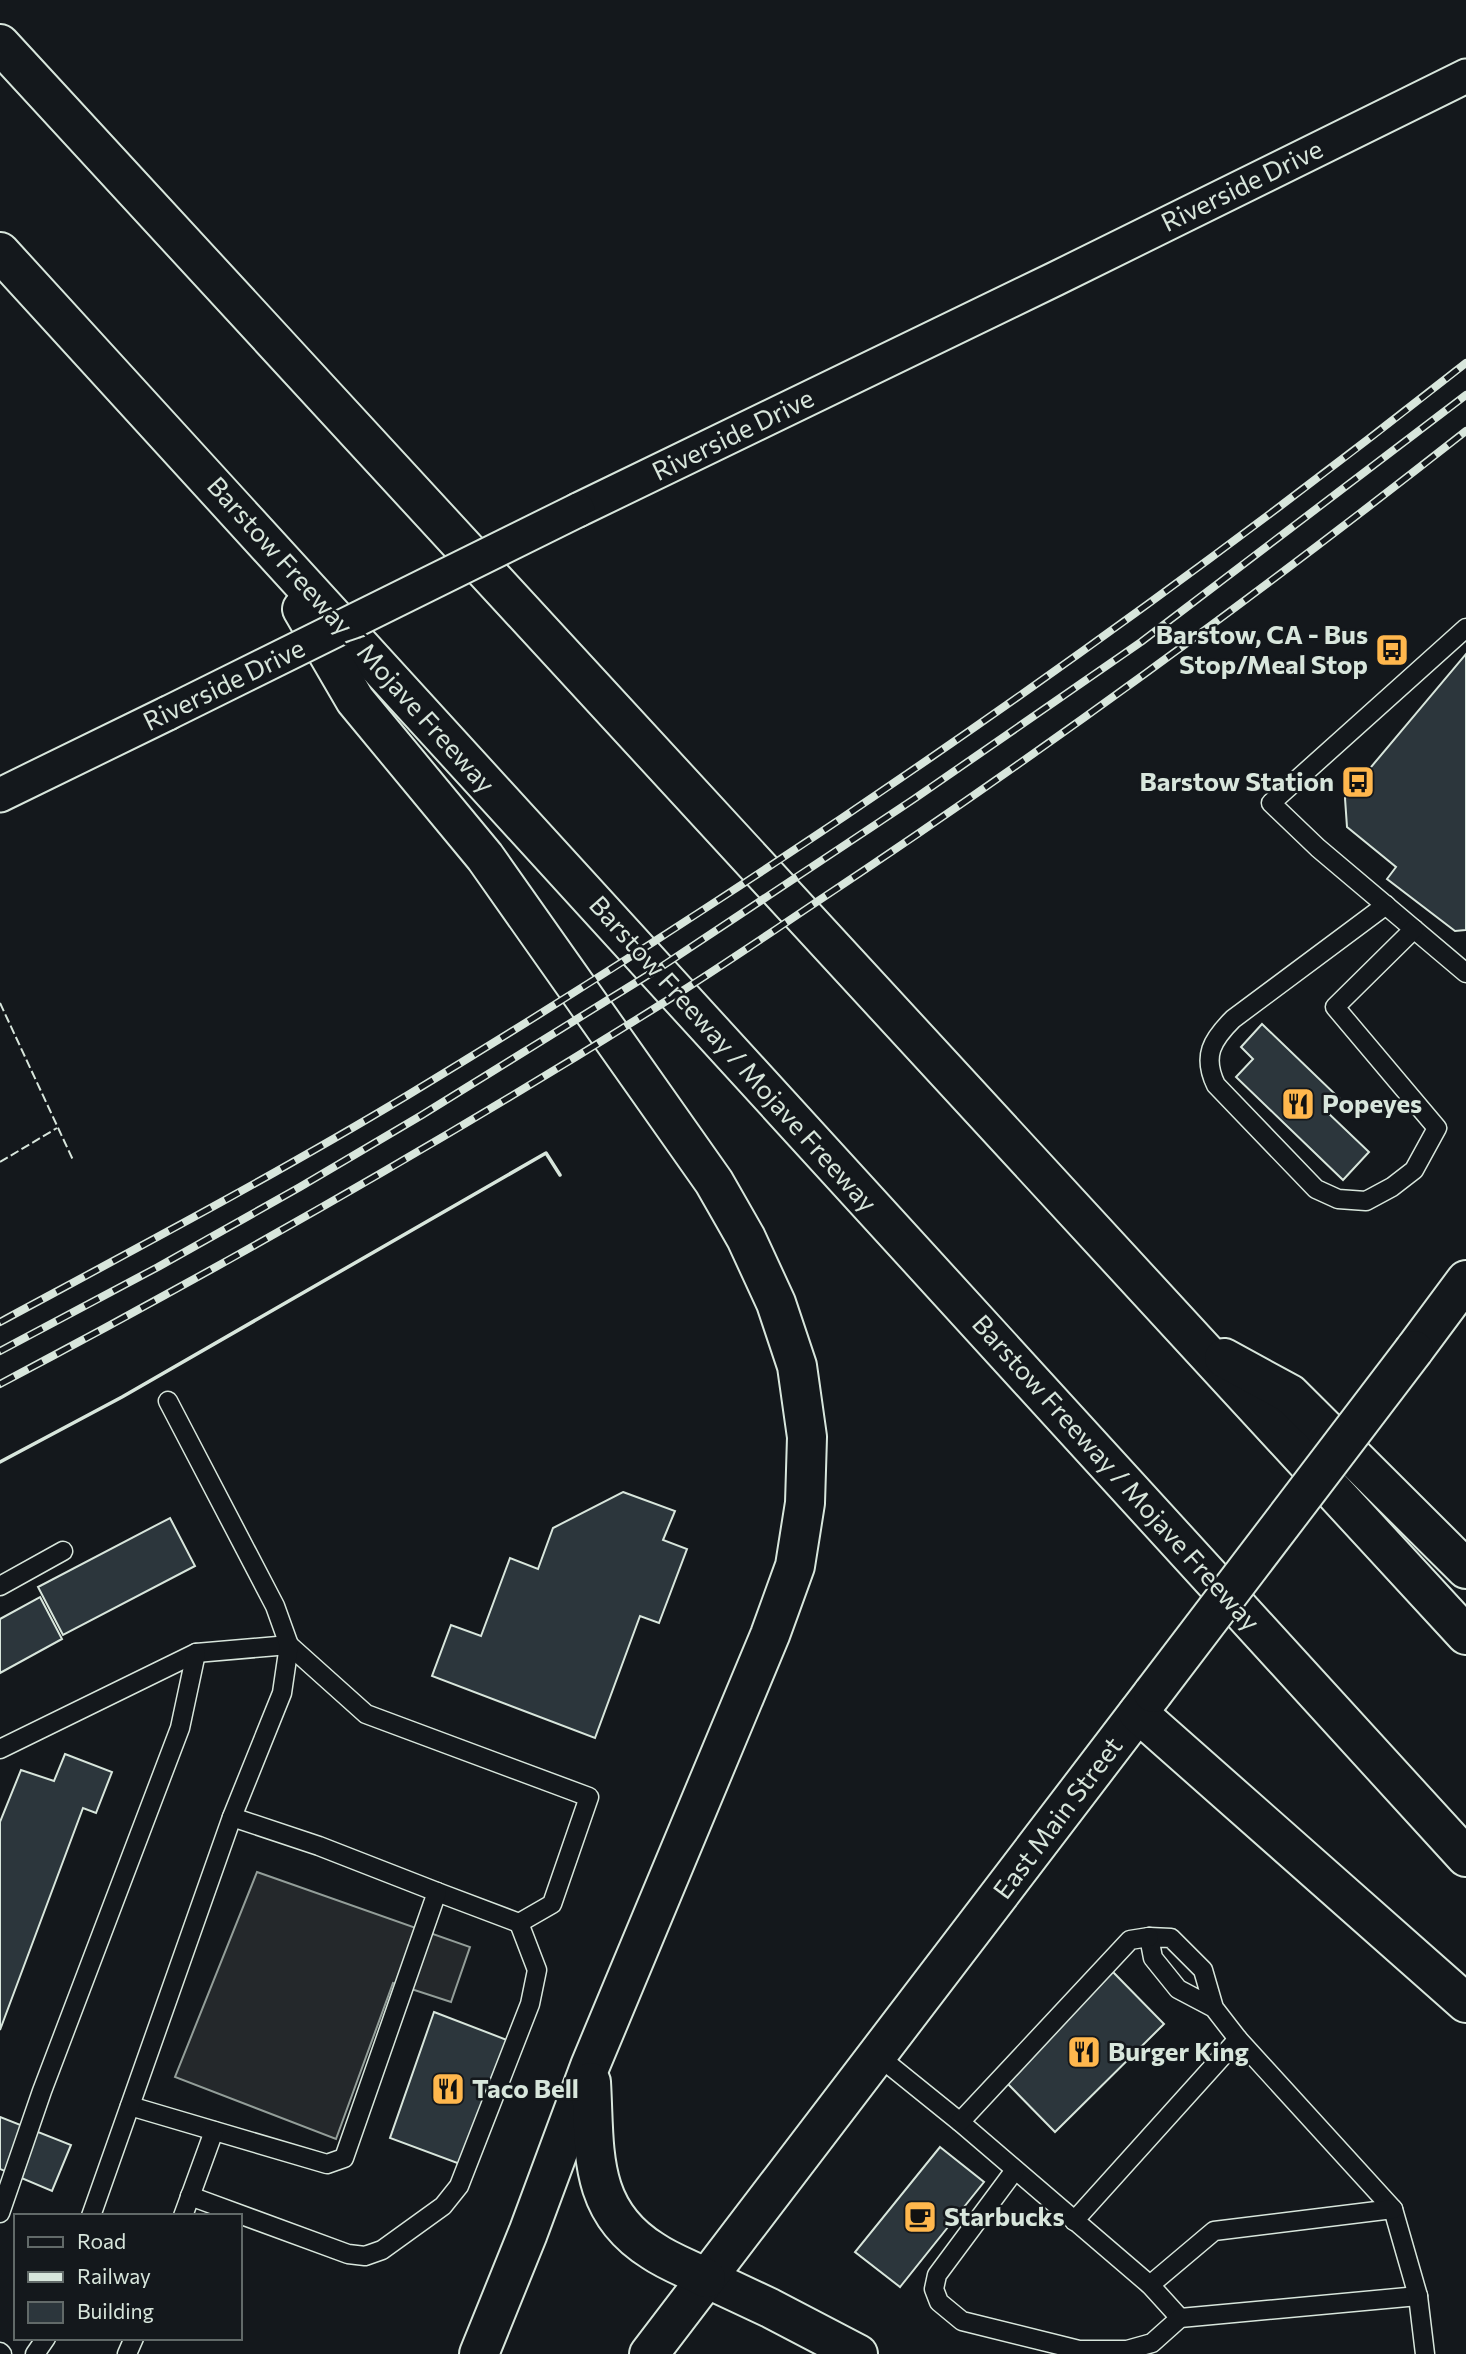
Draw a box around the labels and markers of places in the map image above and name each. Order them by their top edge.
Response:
place label: Barstow, CA - Bus Stop/Meal Stop [1156,618,1368,679]
bus stop icon: Barstow, CA - Bus Stop/Meal Stop [1373,631,1411,669]
bus stop icon: Barstow Station [1339,763,1377,801]
place label: Barstow Station [1139,765,1334,796]
restaurant icon: Popeyes [1279,1085,1317,1123]
place label: Popeyes [1322,1087,1422,1118]
restaurant icon: Burger King [1065,2033,1103,2071]
place label: Burger King [1108,2035,1249,2066]
restaurant icon: Taco Bell [429,2070,467,2108]
place label: Taco Bell [472,2072,579,2103]
cafe icon: Starbucks [901,2198,939,2236]
place label: Starbucks [944,2200,1065,2231]

